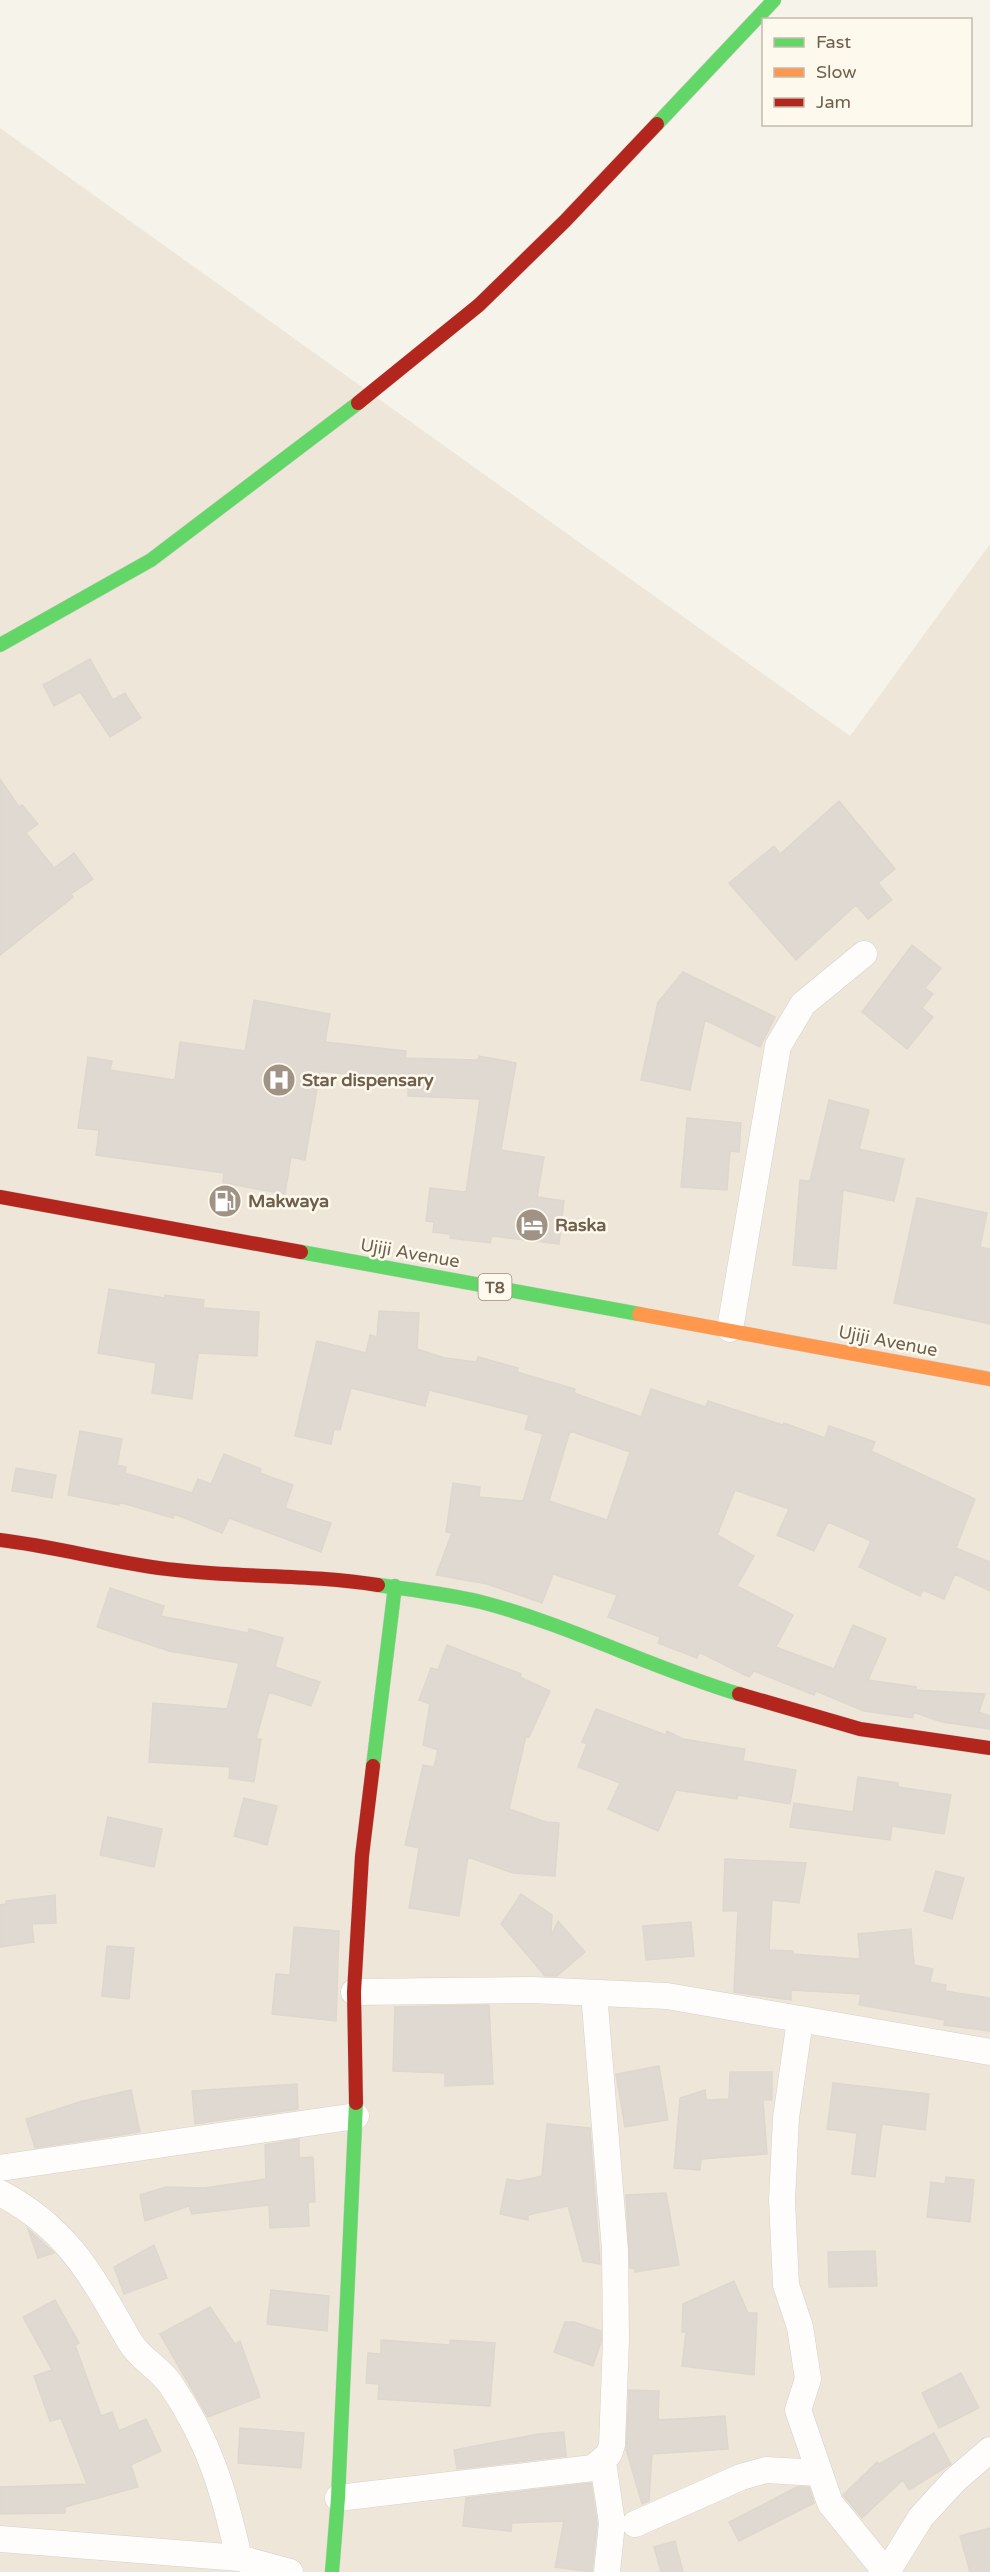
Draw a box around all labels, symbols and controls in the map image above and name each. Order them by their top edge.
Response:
legend [762,18,972,126]
text: Fast [816,31,851,53]
text: Slow [816,61,857,83]
text: Jam [816,91,851,113]
hospital icon: Star dispensary [261,1062,297,1098]
place label: Star dispensary [302,1069,434,1091]
fuel station icon: Makwaya [207,1183,243,1219]
place label: Makwaya [248,1190,329,1212]
hotel icon: Raska [514,1207,550,1243]
place label: Raska [555,1214,606,1236]
street label: Ujiji Avenue [359,1233,461,1273]
road number: T8 [478,1274,512,1300]
street label: Ujiji Avenue [837,1321,939,1361]

